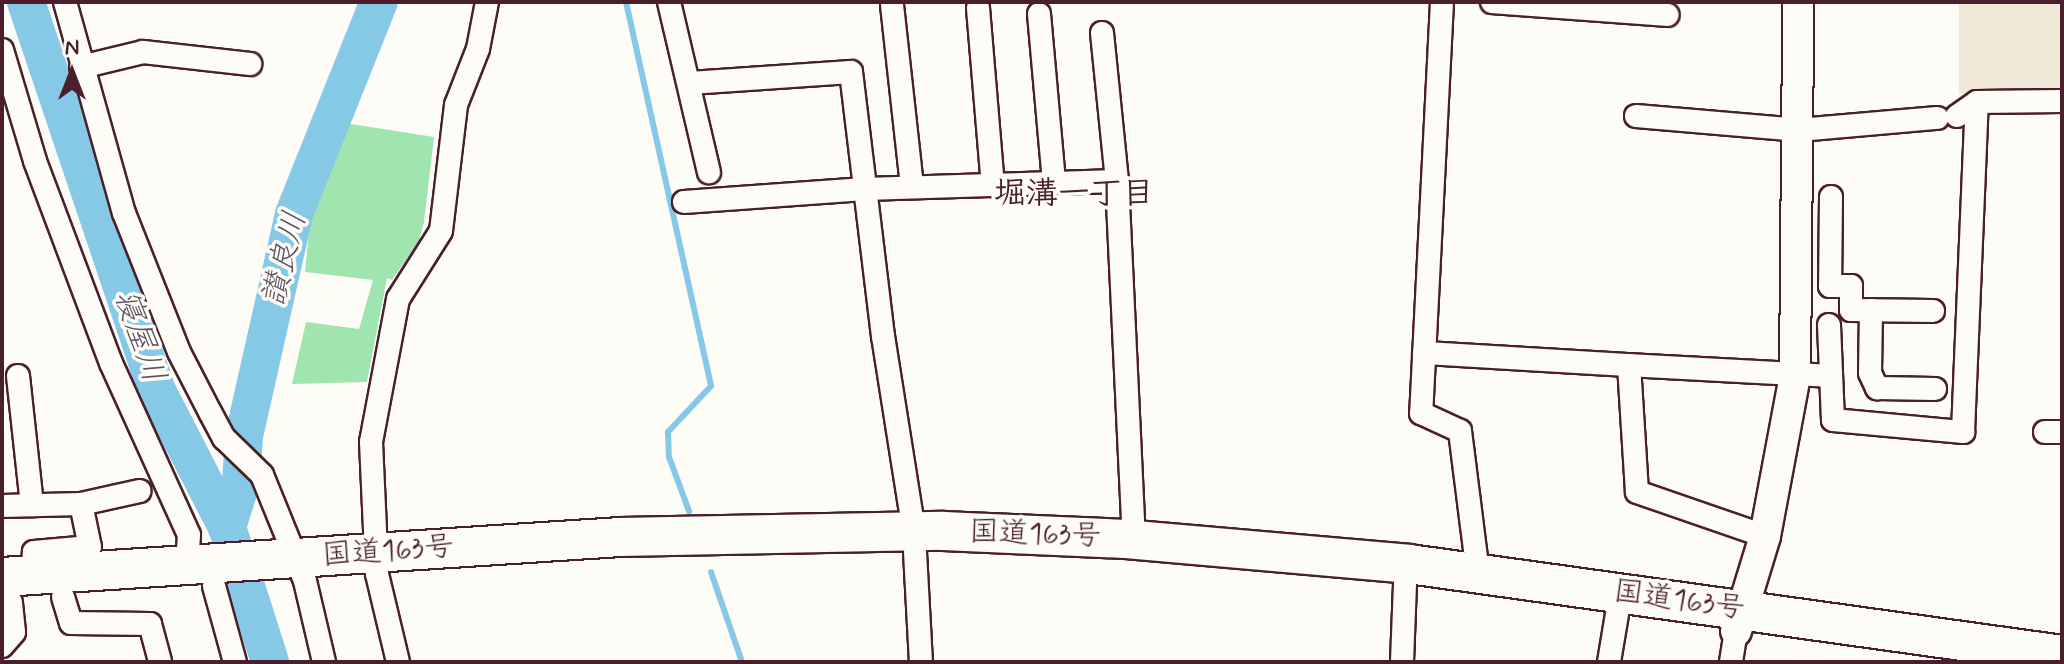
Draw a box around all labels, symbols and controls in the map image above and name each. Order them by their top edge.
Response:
north arrow [32,32,112,112]
text: N [65,34,79,62]
district label: 堀溝一丁目 [994,175,1154,213]
water label: 讃良川 [255,208,315,310]
water label: 寝屋川 [105,284,173,388]
street label: 国道163号 [968,515,1102,555]
street label: 国道163号 [321,529,455,575]
street label: 国道163号 [1611,574,1747,628]

